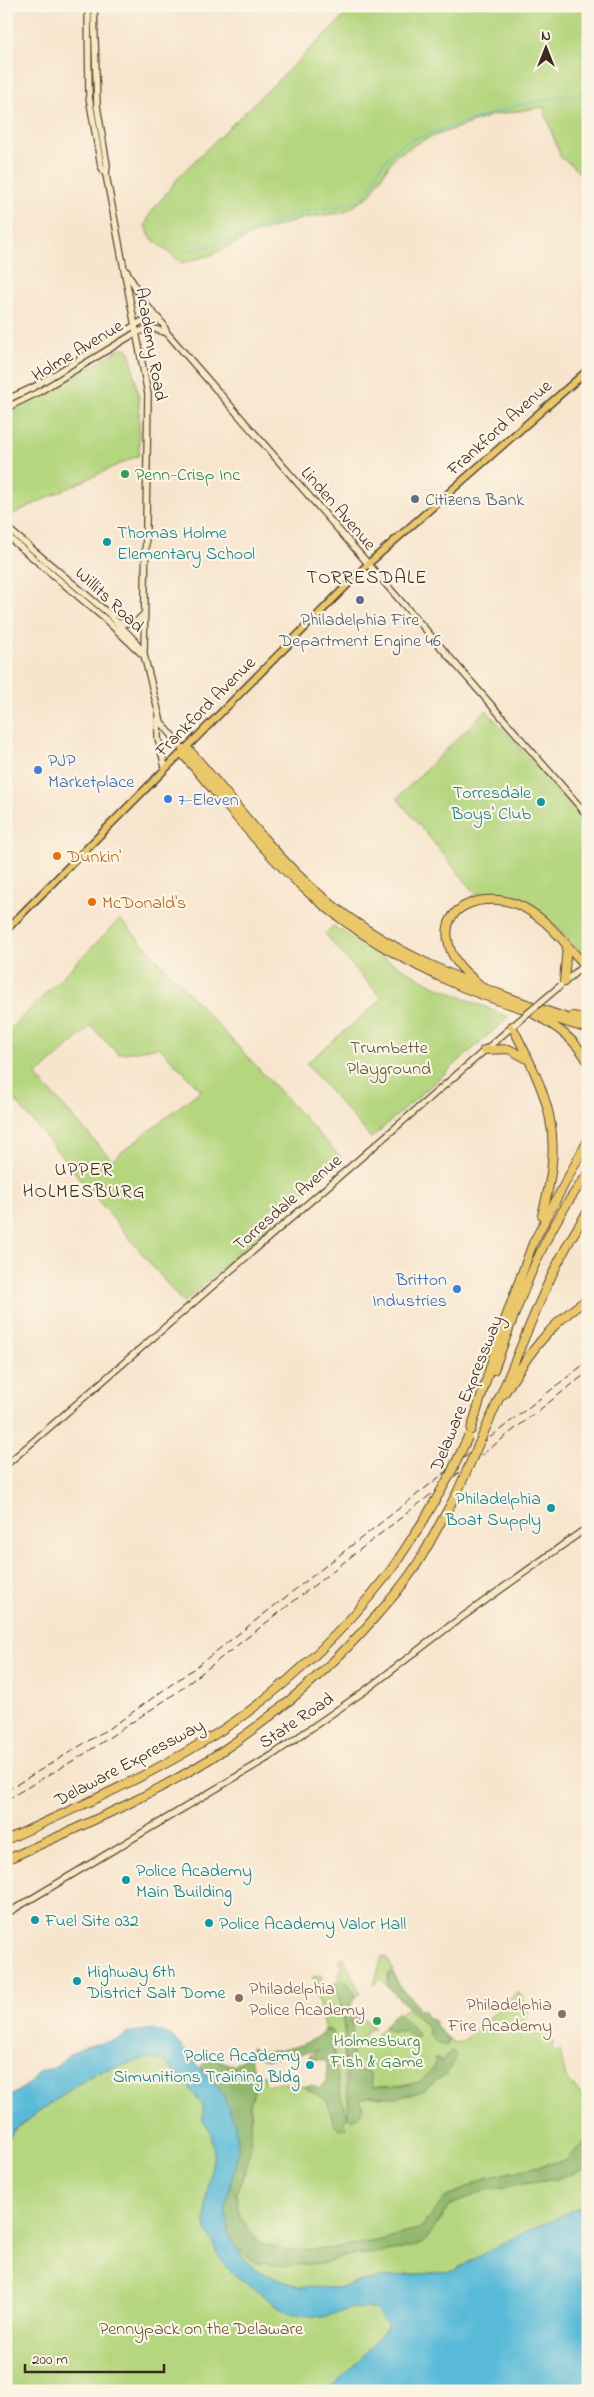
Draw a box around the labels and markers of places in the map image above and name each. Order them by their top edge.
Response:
place label: Penn-Crisp Inc [135,463,240,489]
marker: Penn-Crisp Inc [119,468,131,480]
place label: Citizens Bank [425,488,524,514]
marker: Citizens Bank [409,493,421,505]
place label: Thomas Holme Elementary School [117,521,255,568]
marker: Thomas Holme Elementary School [101,536,113,548]
marker: Philadelphia Fire Department Engine 46 [354,594,366,606]
place label: Philadelphia Fire Department Engine 46 [278,608,441,656]
place label: PJP Marketplace [48,749,135,796]
marker: PJP Marketplace [32,764,44,776]
place label: Torresdale Boys' Club [450,781,532,828]
place label: 7-Eleven [178,788,239,814]
marker: 7-Eleven [162,793,174,805]
marker: Torresdale Boys' Club [535,796,547,808]
place label: Dunkin' [66,845,121,871]
marker: Dunkin' [51,850,63,862]
place label: McDonald's [102,891,186,917]
marker: McDonald's [86,896,98,908]
place label: Britton Industries [372,1268,447,1315]
marker: Britton Industries [451,1283,463,1295]
place label: Philadelphia Boat Supply [444,1487,541,1534]
marker: Philadelphia Boat Supply [545,1502,557,1514]
place label: Police Academy Main Building [136,1859,252,1907]
marker: Police Academy Main Building [120,1874,132,1886]
place label: Fuel Site 032 [44,1909,139,1935]
place label: Police Academy Valor Hall [219,1912,406,1938]
marker: Fuel Site 032 [29,1914,41,1926]
marker: Police Academy Valor Hall [203,1917,215,1929]
place label: Highway 6th District Salt Dome [86,1960,226,2007]
marker: Highway 6th District Salt Dome [71,1975,83,1987]
place label: Philadelphia Police Academy [249,1977,365,2024]
marker: Philadelphia Police Academy [233,1992,245,2004]
place label: Philadelphia Fire Academy [447,1993,552,2040]
marker: Philadelphia Fire Academy [556,2008,568,2020]
marker: Holmesburg Fish & Game [371,2015,383,2027]
place label: Holmesburg Fish & Game [330,2029,424,2076]
place label: Police Academy Simunitions Training Bldg [113,2044,300,2092]
marker: Police Academy Simunitions Training Bldg [304,2059,316,2071]

